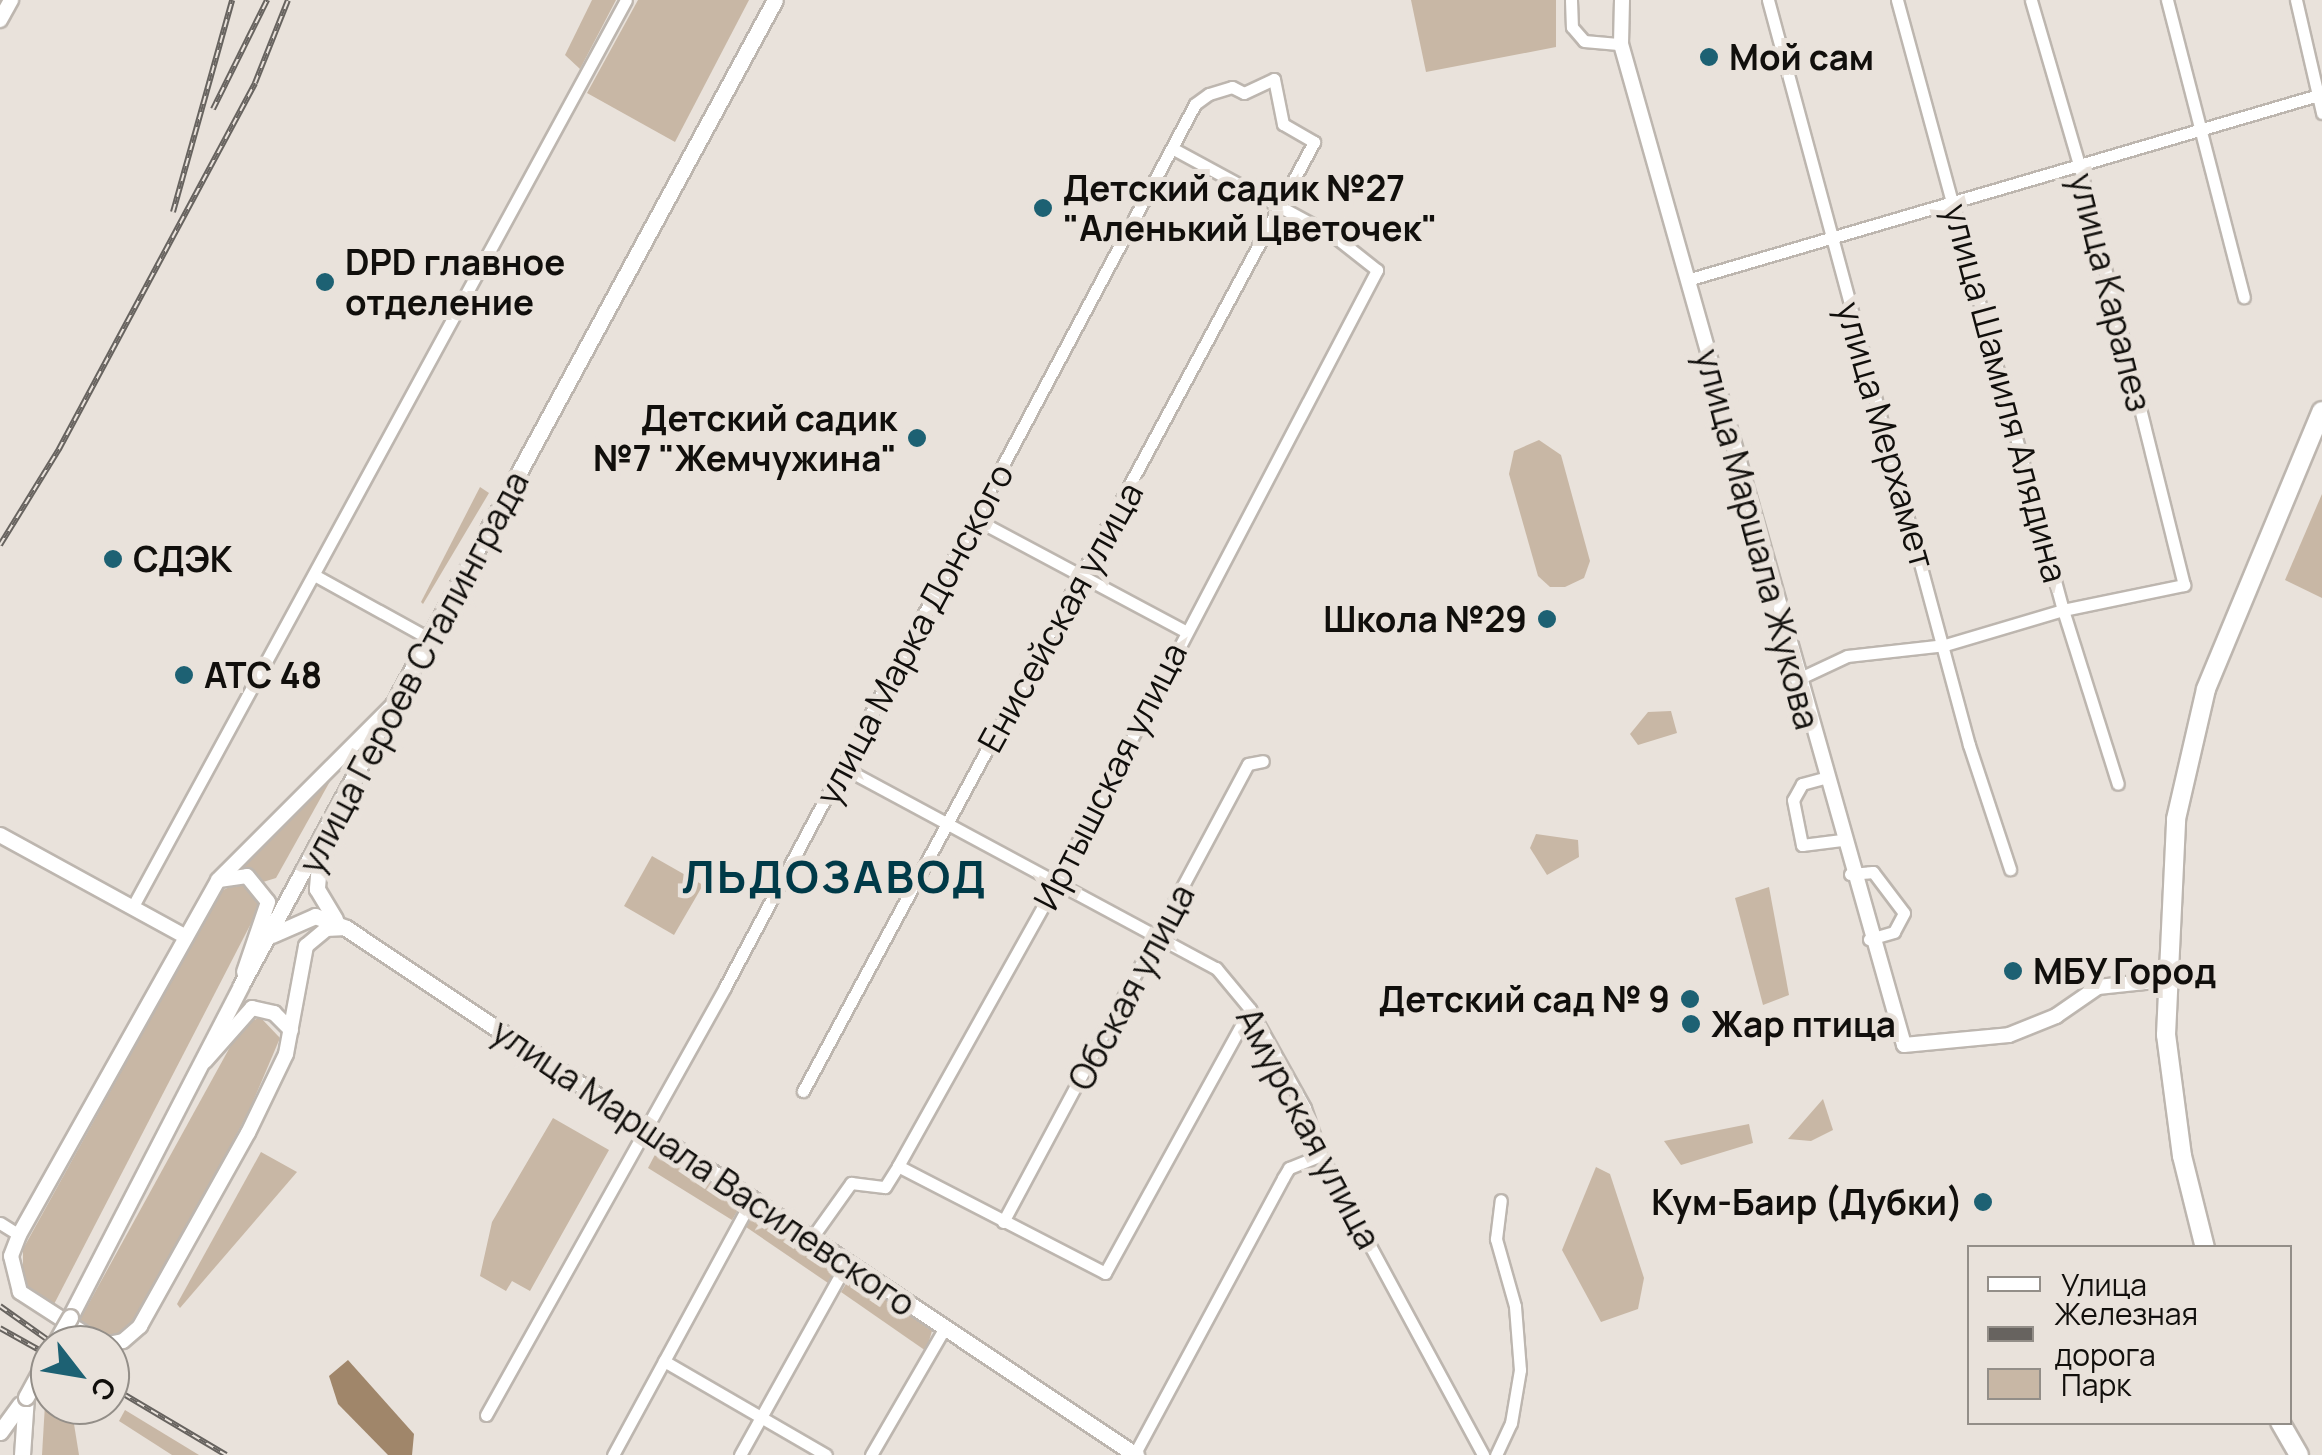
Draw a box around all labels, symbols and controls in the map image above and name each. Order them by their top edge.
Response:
place label: Мой сам [1729,36,1874,78]
marker: Мой сам [1698,46,1720,68]
place label: Детский садик №27 "Аленький Цветочек" [1063,167,1438,249]
street label: улица Каралез [2061,169,2161,415]
marker: Детский садик №27 "Аленький Цветочек" [1032,197,1054,219]
street label: улица Шамиля Алядина [1935,199,2077,587]
place label: DPD главное отделение [345,241,565,323]
marker: DPD главное отделение [314,271,336,293]
street label: улица Мерхамет [1828,297,1944,573]
street label: улица Маршала Жукова [1687,344,1829,734]
place label: Детский садик №7 "Жемчужина" [593,397,897,479]
marker: Детский садик №7 "Жемчужина" [906,427,928,449]
street label: улица Марка Донского [806,456,1022,812]
street label: улица Героев Сталинграда [289,464,537,880]
street label: Енисейская улица [969,475,1151,759]
place label: СДЭК [133,538,232,580]
marker: СДЭК [102,548,124,570]
place label: Школа №29 [1323,598,1527,640]
marker: Школа №29 [1536,608,1558,630]
street label: Иртышская улица [1025,636,1195,916]
place label: АТС 48 [204,654,322,696]
marker: АТС 48 [173,664,195,686]
district label: ЛЬДОЗАВОД [682,850,988,904]
street label: Обская улица [1059,877,1203,1097]
place label: МБУ Город [2033,950,2218,992]
marker: МБУ Город [2002,960,2024,982]
place label: Детский сад № 9 [1379,978,1670,1020]
marker: Детский сад № 9 [1679,988,1701,1010]
street label: Амурская улица [1228,1000,1390,1256]
place label: Жар птица [1711,1003,1896,1045]
street label: улица Маршала Василевского [484,1009,924,1325]
marker: Жар птица [1680,1013,1702,1035]
place label: Кум-Баир (Дубки) [1651,1181,1963,1223]
marker: Кум-Баир (Дубки) [1972,1191,1994,1213]
legend [1967,1245,2292,1425]
text: Улица [2061,1264,2147,1305]
text: Железная дорога [2054,1293,2198,1375]
north arrow [30,1325,130,1425]
text: Парк [2061,1364,2131,1405]
text: С [82,1371,126,1408]

